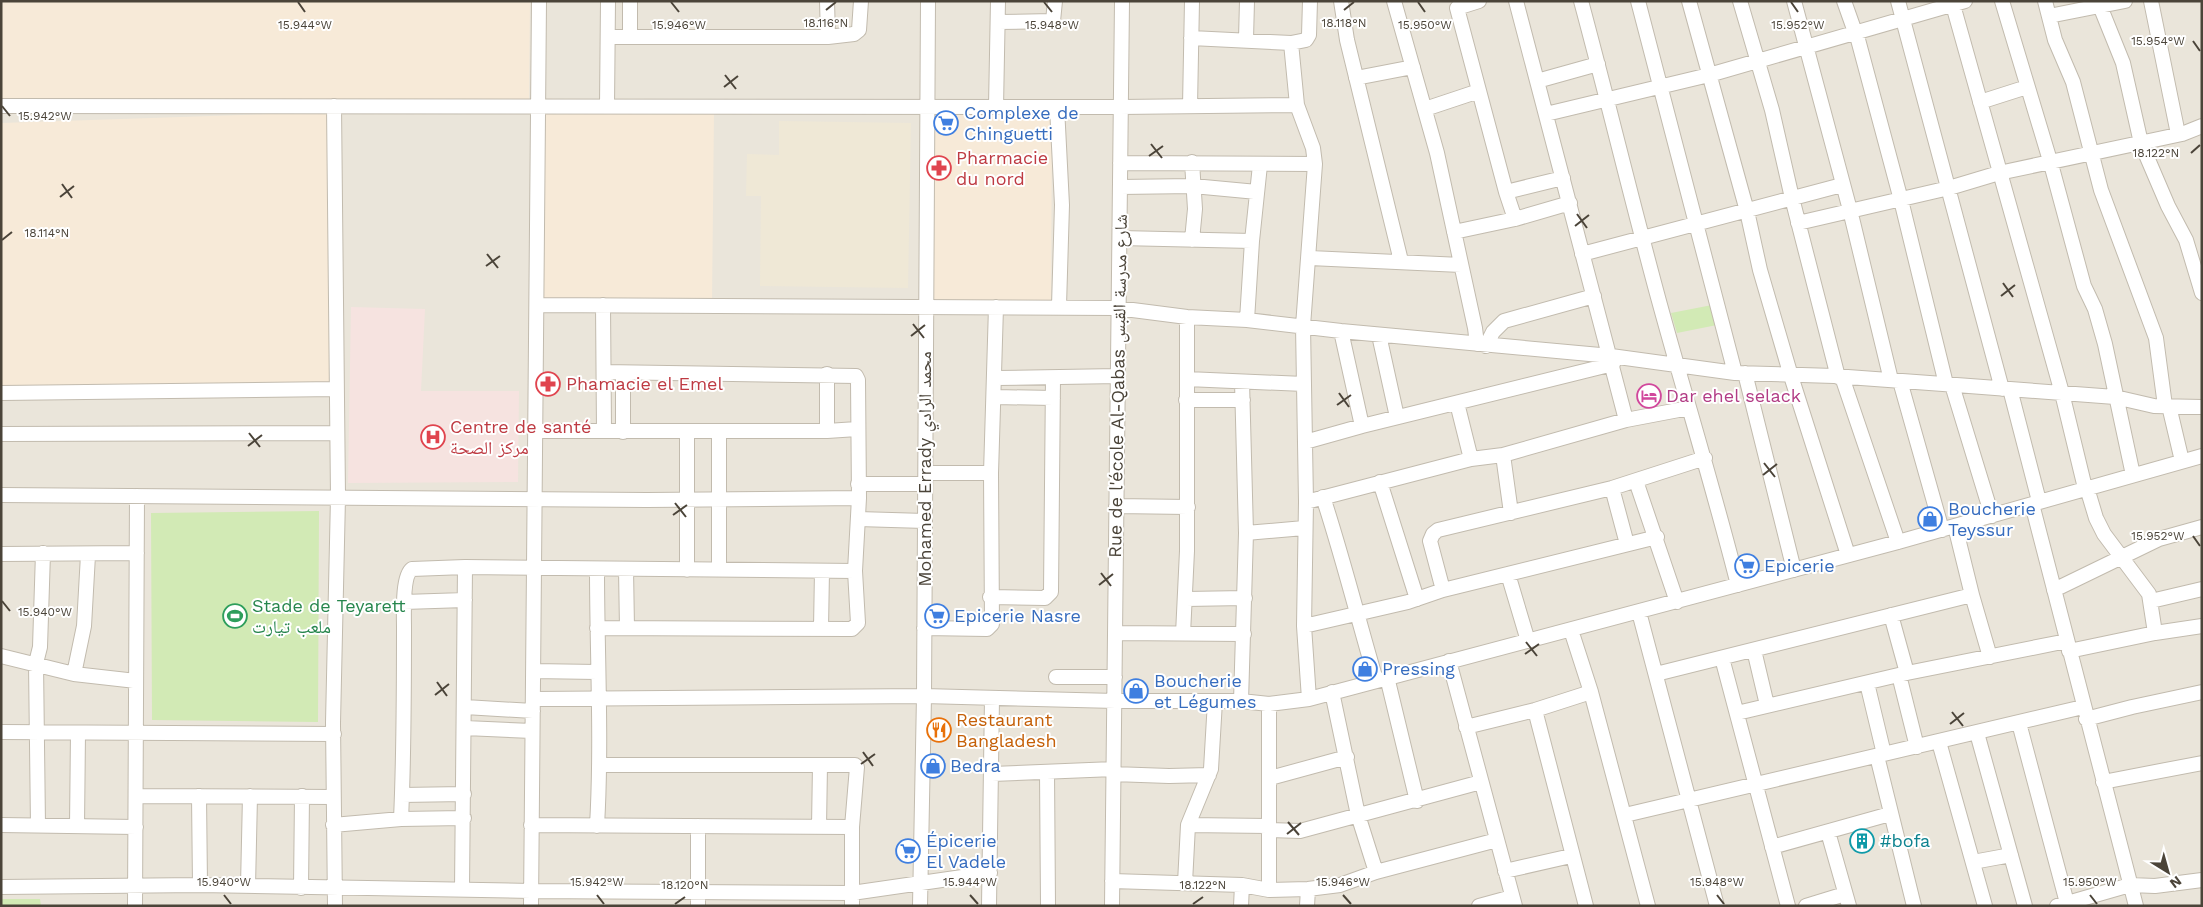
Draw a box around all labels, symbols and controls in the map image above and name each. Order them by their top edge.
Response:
text: 18.116°N [804,16,848,30]
text: 18.118°N [1322,16,1366,30]
text: 15.944°W [278,18,332,32]
text: 15.946°W [652,18,706,32]
text: 15.948°W [1025,18,1079,32]
text: 15.950°W [1398,18,1452,32]
text: 15.952°W [1771,18,1825,32]
text: 15.954°W [2131,34,2185,48]
place label: Complexe de Chinguetti [964,102,1079,144]
text: 15.942°W [18,109,72,123]
supermarket icon: Complexe de Chinguetti [933,110,959,136]
text: 18.122°N [2133,146,2179,160]
place label: Pharmacie du nord [956,147,1048,189]
pharmacy icon: Pharmacie du nord [926,155,952,181]
street label: Rue de l'école Al-Qabas شارع مدرسة القبس [1104,214,1132,558]
text: 18.114°N [25,226,69,240]
street label: Mohamed Errady محمد الرادي [914,351,940,587]
pharmacy icon: Phamacie el Emel [535,371,561,397]
place label: Phamacie el Emel [566,373,723,394]
hotel icon: Dar ehel selack [1636,383,1662,409]
place label: Dar ehel selack [1666,385,1801,406]
place label: Centre de santé مركز الصحة [450,416,591,458]
hospital icon: Centre de santé مركز الصحة [420,424,446,450]
place label: Boucherie Teyssur [1948,498,2036,540]
shop icon: Boucherie Teyssur [1917,506,1943,532]
text: 15.952°W [2131,529,2185,543]
supermarket icon: Epicerie [1734,553,1760,579]
place label: Epicerie [1764,555,1835,576]
place label: Stade de Teyarett ملعب تيارت [252,595,406,638]
sports icon: Stade de Teyarett ملعب تيارت [222,603,248,629]
supermarket icon: Epicerie Nasre [924,603,950,629]
text: 15.940°W [18,605,73,619]
place label: Epicerie Nasre [954,605,1081,626]
shop icon: Pressing [1352,656,1378,682]
place label: Pressing [1382,658,1455,679]
place label: Boucherie et Légumes [1154,670,1256,712]
shop icon: Boucherie et Légumes [1123,678,1149,704]
place label: Restaurant Bangladesh [956,709,1057,751]
restaurant icon: Restaurant Bangladesh [926,717,952,743]
shop icon: Bedra [920,753,946,779]
place label: Bedra [950,755,1001,776]
building icon: #bofa [1849,828,1875,854]
place label: Épicerie El Vadele [926,830,1006,872]
place label: #bofa [1880,830,1930,851]
supermarket icon: Épicerie El Vadele [895,838,921,864]
north arrow [2143,847,2193,897]
text: N [2167,873,2185,892]
text: 15.940°W [197,875,252,889]
text: 15.942°W [570,875,624,889]
text: 15.944°W [943,875,997,889]
text: 15.946°W [1316,875,1370,889]
text: 15.948°W [1690,875,1744,889]
text: 15.950°W [2063,875,2117,889]
text: 18.120°N [661,878,709,892]
text: 18.122°N [1180,878,1226,892]

